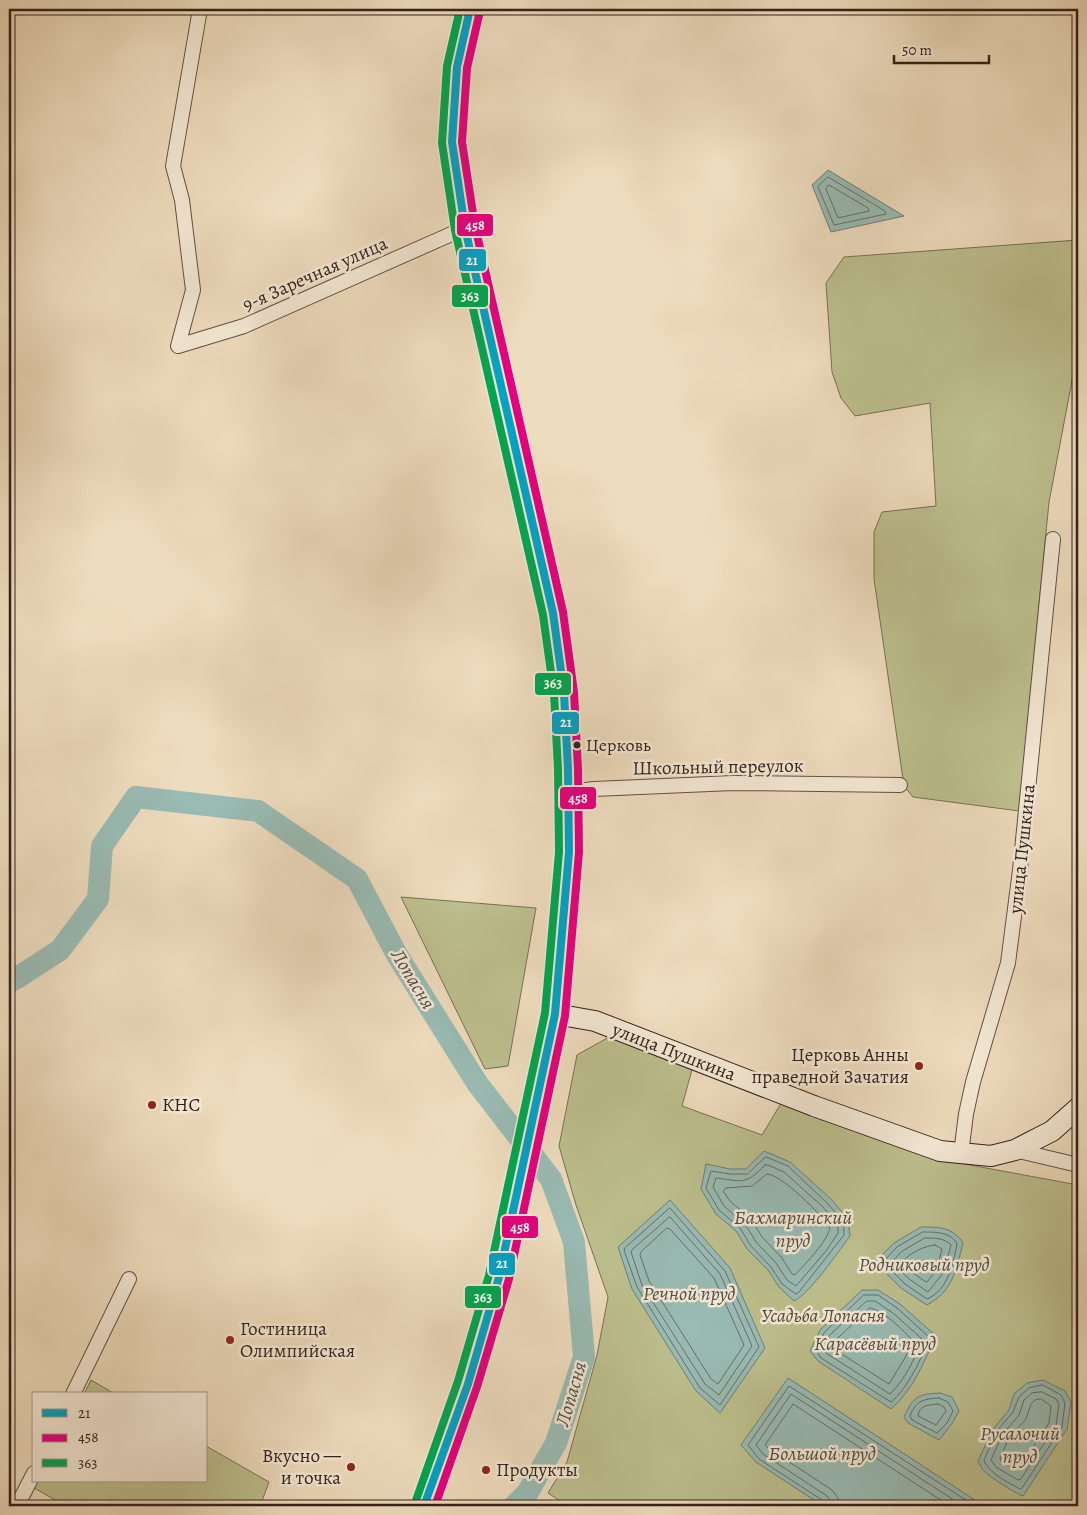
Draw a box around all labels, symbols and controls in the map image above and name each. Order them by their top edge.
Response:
scale bar [894,32,990,64]
text: 50 m [902,40,932,60]
line badge: 458 [456,213,494,237]
text: 458 [465,216,485,235]
street label: 9-я Заречная улица [238,230,392,318]
line badge: 21 [458,248,487,272]
text: 21 [466,251,478,270]
line badge: 363 [451,284,489,308]
text: 363 [461,287,479,306]
line badge: 363 [534,672,572,696]
text: 363 [544,674,562,693]
line badge: 21 [551,711,580,735]
text: 21 [560,713,572,732]
place label: Церковь [586,733,651,757]
marker: Церковь [572,740,582,750]
street label: Школьный переулок [632,753,804,781]
street label: улица Пушкина [1002,783,1042,916]
line badge: 458 [559,786,597,810]
text: 458 [568,789,588,808]
water label: Лопасня [384,943,442,1014]
street label: улица Пушкина [608,1016,740,1088]
place label: Церковь Анны праведной Зачатия [751,1042,909,1090]
marker: Церковь Анны праведной Зачатия [913,1060,925,1072]
place label: КНС [162,1092,200,1118]
marker: КНС [146,1099,158,1111]
water label: Бахмаринский пруд [734,1204,852,1254]
line badge: 458 [501,1215,539,1239]
text: 458 [510,1218,530,1237]
water label: Родниковый пруд [859,1251,989,1278]
line badge: 21 [488,1252,516,1276]
text: 21 [496,1254,508,1273]
water label: Речной пруд [643,1280,735,1307]
line badge: 363 [464,1285,502,1309]
text: 363 [474,1288,492,1307]
park label: Усадьба Лопасня [761,1303,885,1329]
place label: Гостиница Олимпийская [240,1316,355,1364]
water label: Карасёвый пруд [814,1330,936,1357]
marker: Гостиница Олимпийская [224,1334,236,1346]
water label: Лопасня [549,1358,593,1431]
legend [32,1392,208,1482]
text: 21 [78,1403,90,1423]
water label: Русалочий пруд [980,1420,1060,1470]
text: 458 [78,1427,99,1447]
water label: Большой пруд [768,1440,876,1467]
place label: Вкусно — и точка [262,1443,342,1491]
text: 363 [78,1453,97,1473]
place label: Продукты [496,1457,578,1483]
marker: Вкусно — и точка [345,1461,357,1473]
marker: Продукты [480,1464,492,1476]

